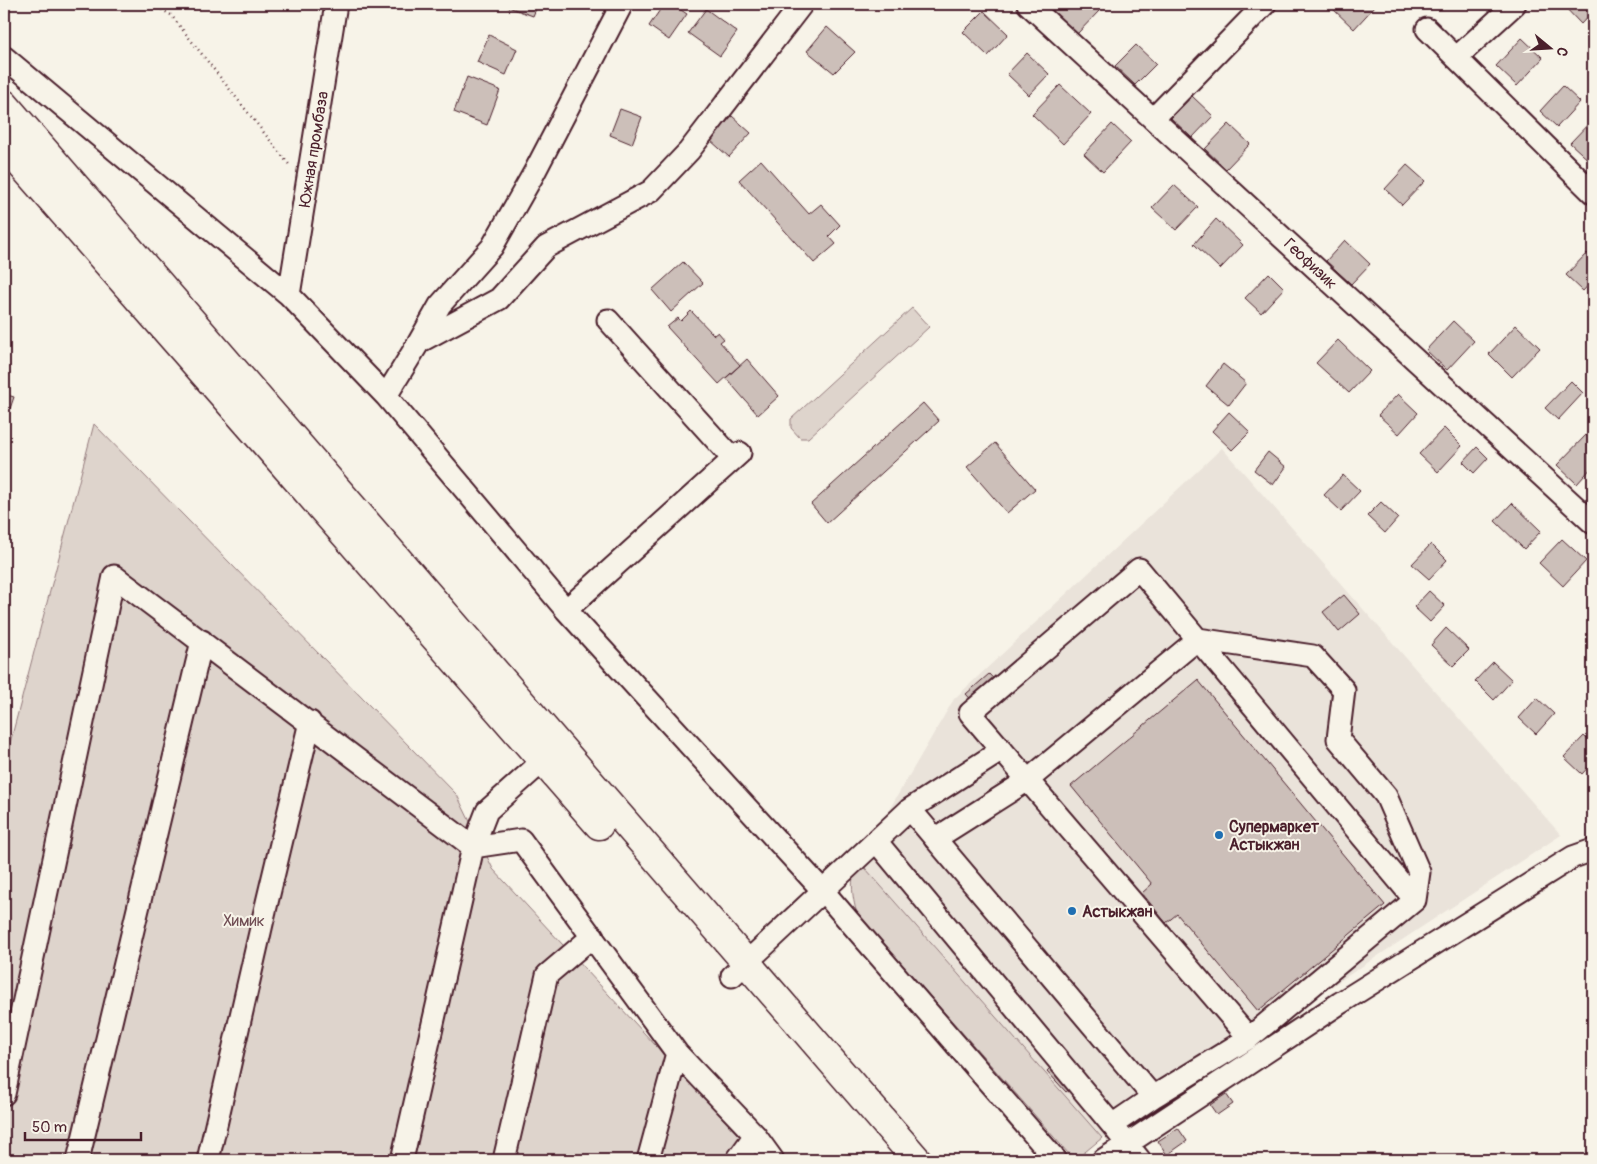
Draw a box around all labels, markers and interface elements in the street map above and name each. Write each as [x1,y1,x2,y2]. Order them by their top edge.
north arrow [1524,22,1574,72]
text: С [1552,45,1571,59]
street label: Южная промбаза [295,90,333,209]
street label: Геофизик [1279,234,1341,293]
place label: Супермаркет Астыкжан [1229,817,1320,855]
marker: Супермаркет Астыкжан [1213,829,1225,841]
place label: Астыкжан [1082,902,1152,922]
marker: Астыкжан [1066,905,1078,917]
park label: Химик [223,911,265,931]
scale bar [25,1109,141,1141]
text: 50 m [32,1118,67,1137]

